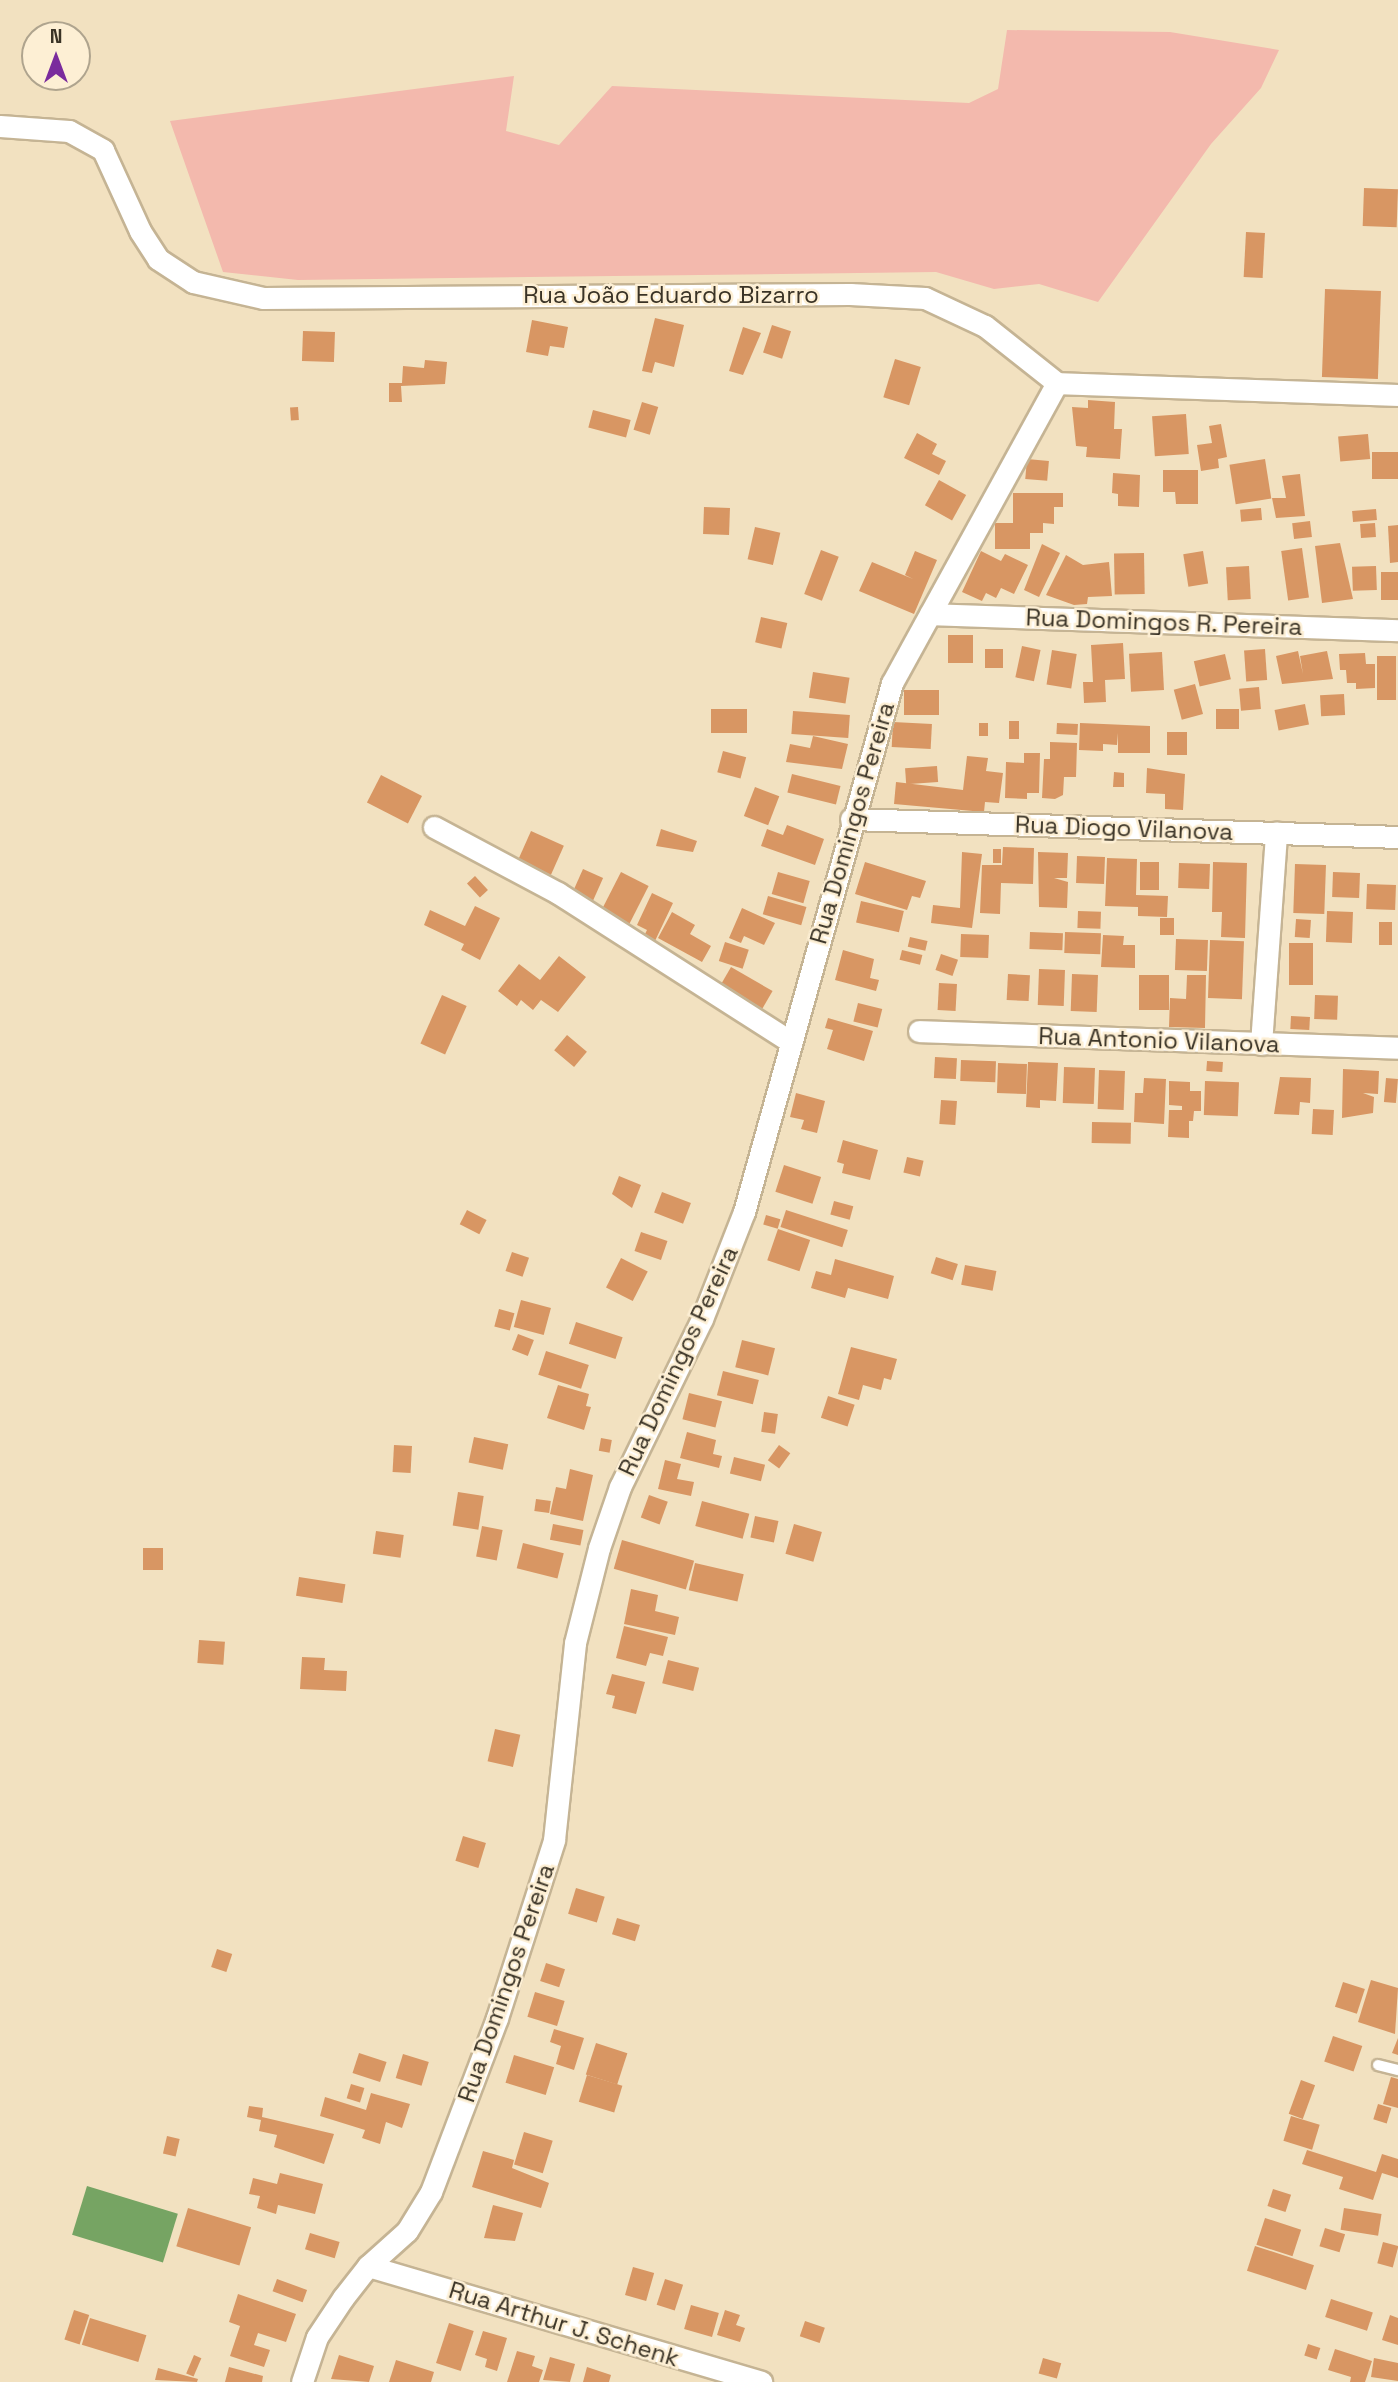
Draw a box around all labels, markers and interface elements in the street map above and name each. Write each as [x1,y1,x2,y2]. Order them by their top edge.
north arrow [21,21,91,91]
text: N [50,24,62,49]
street label: Rua João Eduardo Bizarro [523,281,819,309]
street label: Rua Domingos R. Pereira [1025,603,1303,641]
street label: Rua Domingos Pereira [804,699,900,947]
street label: Rua Diogo Vilanova [1014,810,1234,846]
street label: Rua Antonio Vilanova [1037,1021,1281,1059]
street label: Rua Domingos Pereira [612,1242,744,1480]
street label: Rua Domingos Pereira [452,1860,560,2106]
street label: Rua Arthur J. Schenk [445,2275,683,2373]

